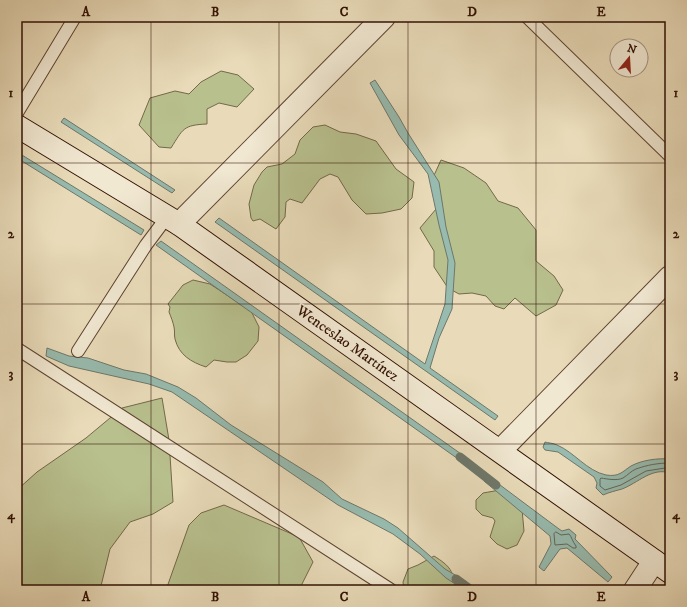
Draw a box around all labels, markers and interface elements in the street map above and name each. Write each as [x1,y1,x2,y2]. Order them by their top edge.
text: A [81,4,91,20]
text: B [211,4,219,20]
text: C [340,4,349,20]
text: D [467,4,477,20]
text: E [596,4,606,20]
north arrow [609,38,649,78]
text: N [625,41,638,57]
text: 1 [9,85,14,101]
text: 1 [674,85,679,101]
text: 2 [8,226,15,242]
text: 2 [673,226,680,242]
street label: Wenceslao Martínez [292,300,403,386]
text: 3 [9,366,14,382]
text: 3 [674,366,679,382]
text: 4 [6,507,15,524]
text: 4 [671,507,680,524]
text: A [81,589,91,605]
text: B [211,589,219,605]
text: C [340,589,349,605]
text: D [467,589,477,605]
text: E [596,589,606,605]

